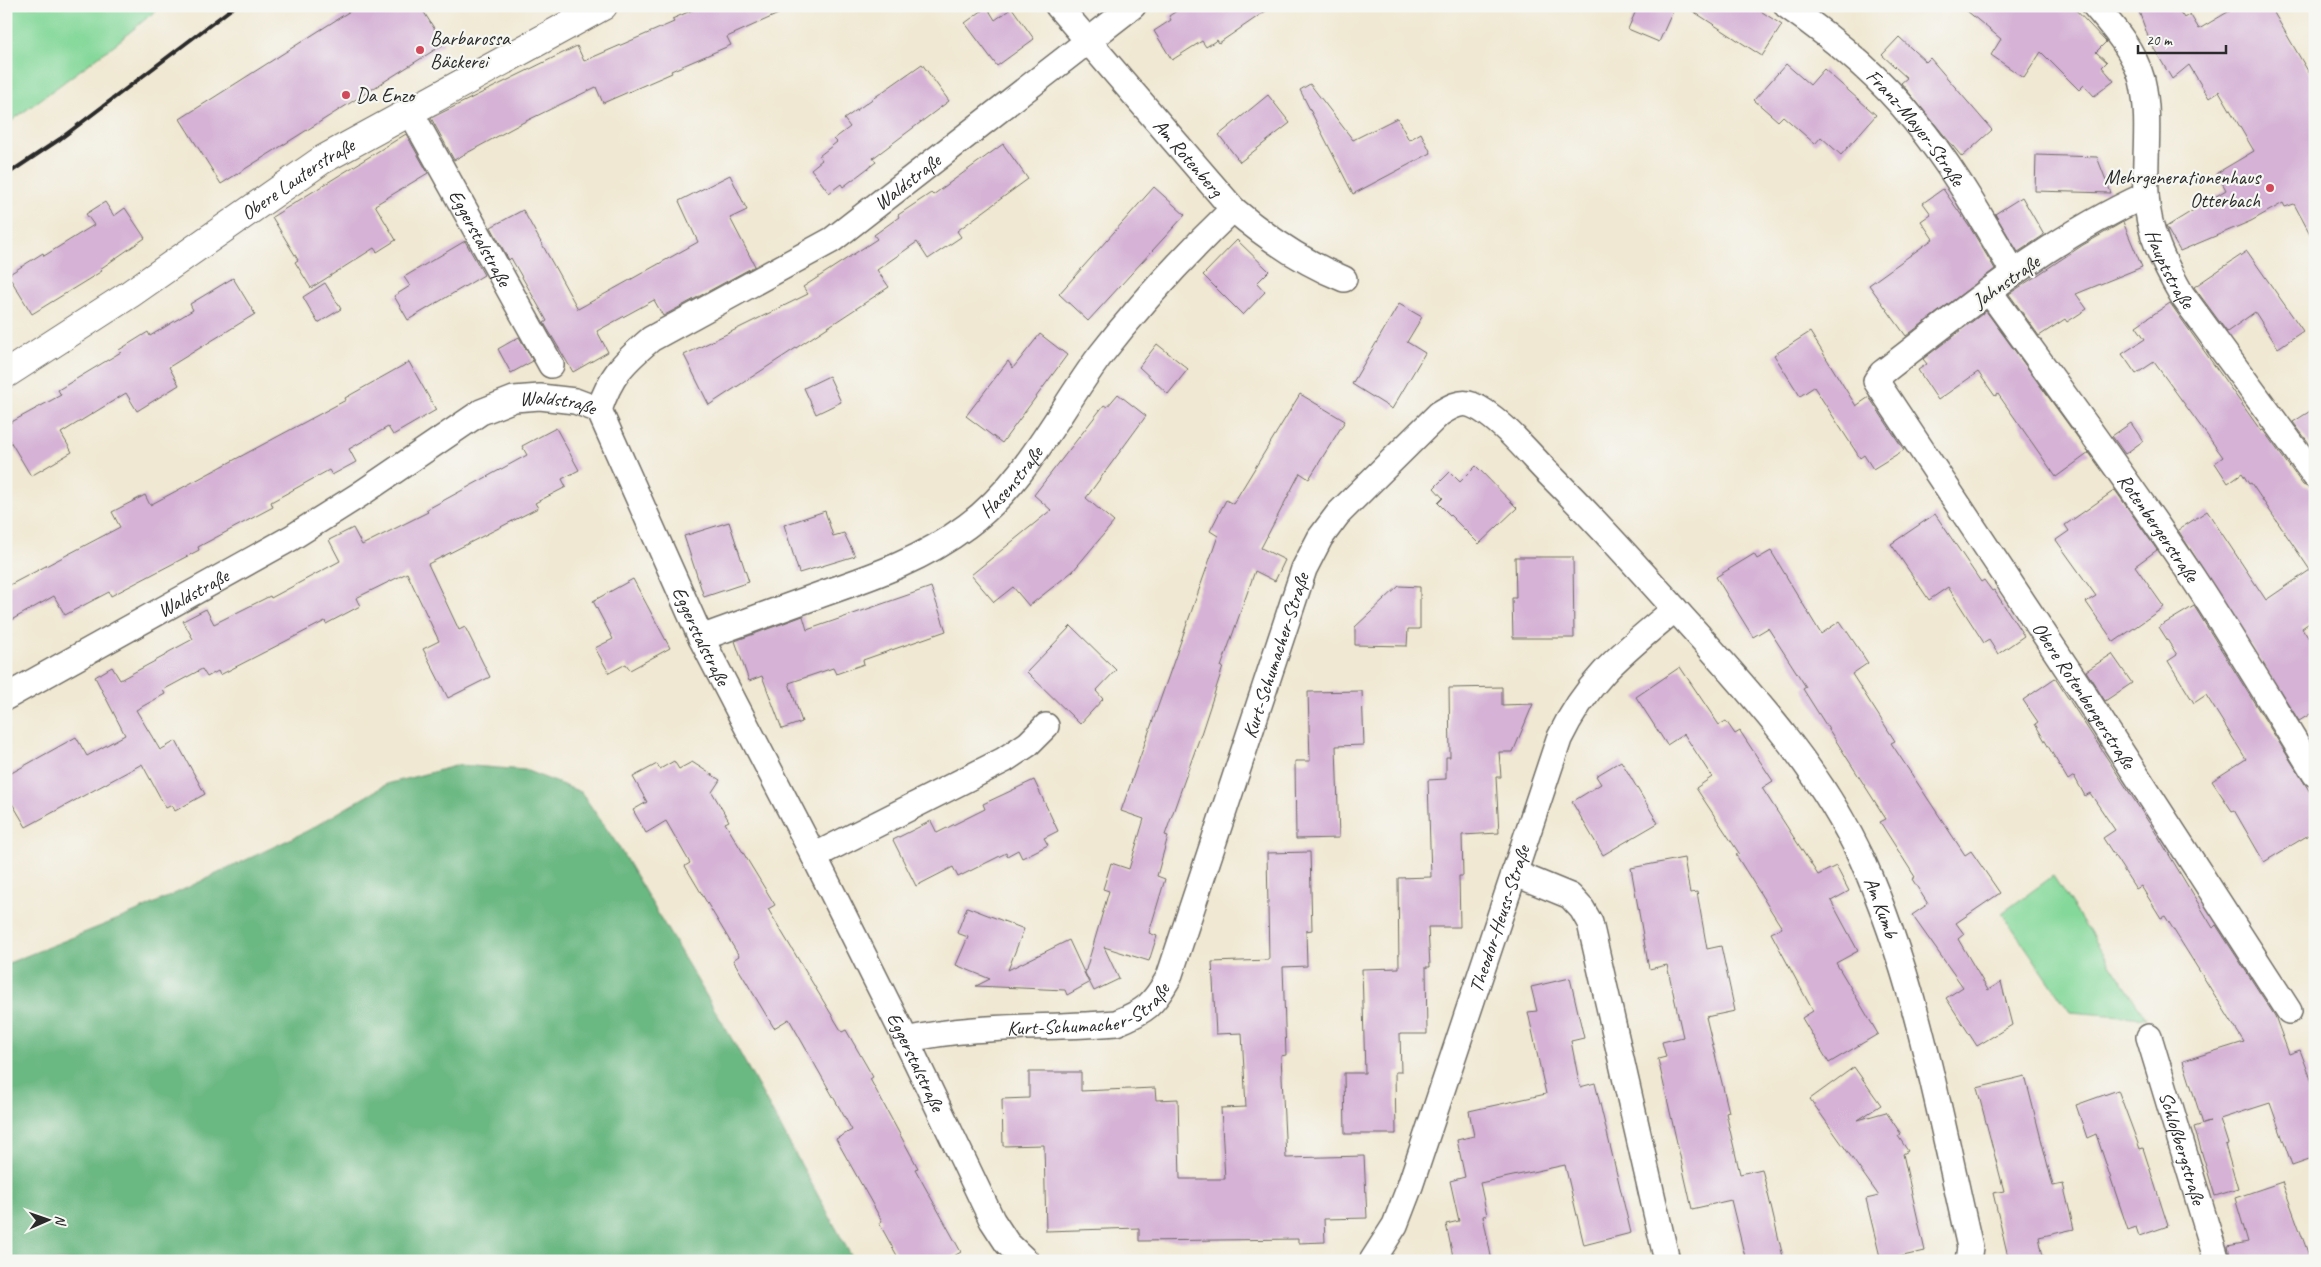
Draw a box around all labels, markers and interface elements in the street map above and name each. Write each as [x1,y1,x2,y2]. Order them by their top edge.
scale bar [2138,22,2226,54]
place label: Barbarossa Bäckerei [430,26,511,74]
text: 20 m [2146,31,2173,50]
marker: Barbarossa Bäckerei [414,44,426,56]
street label: Franz-Mayer-Straße [1861,64,1971,192]
place label: Da Enzo [356,83,416,108]
marker: Da Enzo [340,89,352,101]
street label: Am Rotenberg [1148,114,1230,204]
street label: Obere Lauterstraße [236,132,360,226]
street label: Waldstraße [869,147,947,216]
place label: Mehrgenerationenhaus Otterbach [2104,165,2262,213]
marker: Mehrgenerationenhaus Otterbach [2264,182,2276,194]
street label: Eggerstalstraße [443,185,517,292]
street label: Hauptstraße [2140,227,2200,315]
street label: Jahnstraße [1967,248,2046,314]
street label: Waldstraße [518,385,601,421]
street label: Hasenstraße [974,441,1049,523]
street label: Rotenbergerstraße [2112,469,2205,588]
street label: Waldstraße [153,563,234,623]
street label: Kurt-Schumacher-Straße [1237,568,1315,741]
street label: Eggerstalstraße [667,583,736,691]
street label: Obere Rotenbergerstraße [2027,617,2142,775]
street label: Theodor-Heuss-Straße [1463,841,1536,996]
street label: Am Kumb [1858,873,1904,942]
street label: Kurt-Schumacher-Straße [1006,977,1176,1041]
street label: Eggerstalstraße [881,1008,951,1117]
street label: Schloßbergstraße [2153,1089,2212,1209]
north arrow [22,1194,72,1244]
text: N [52,1215,69,1227]

